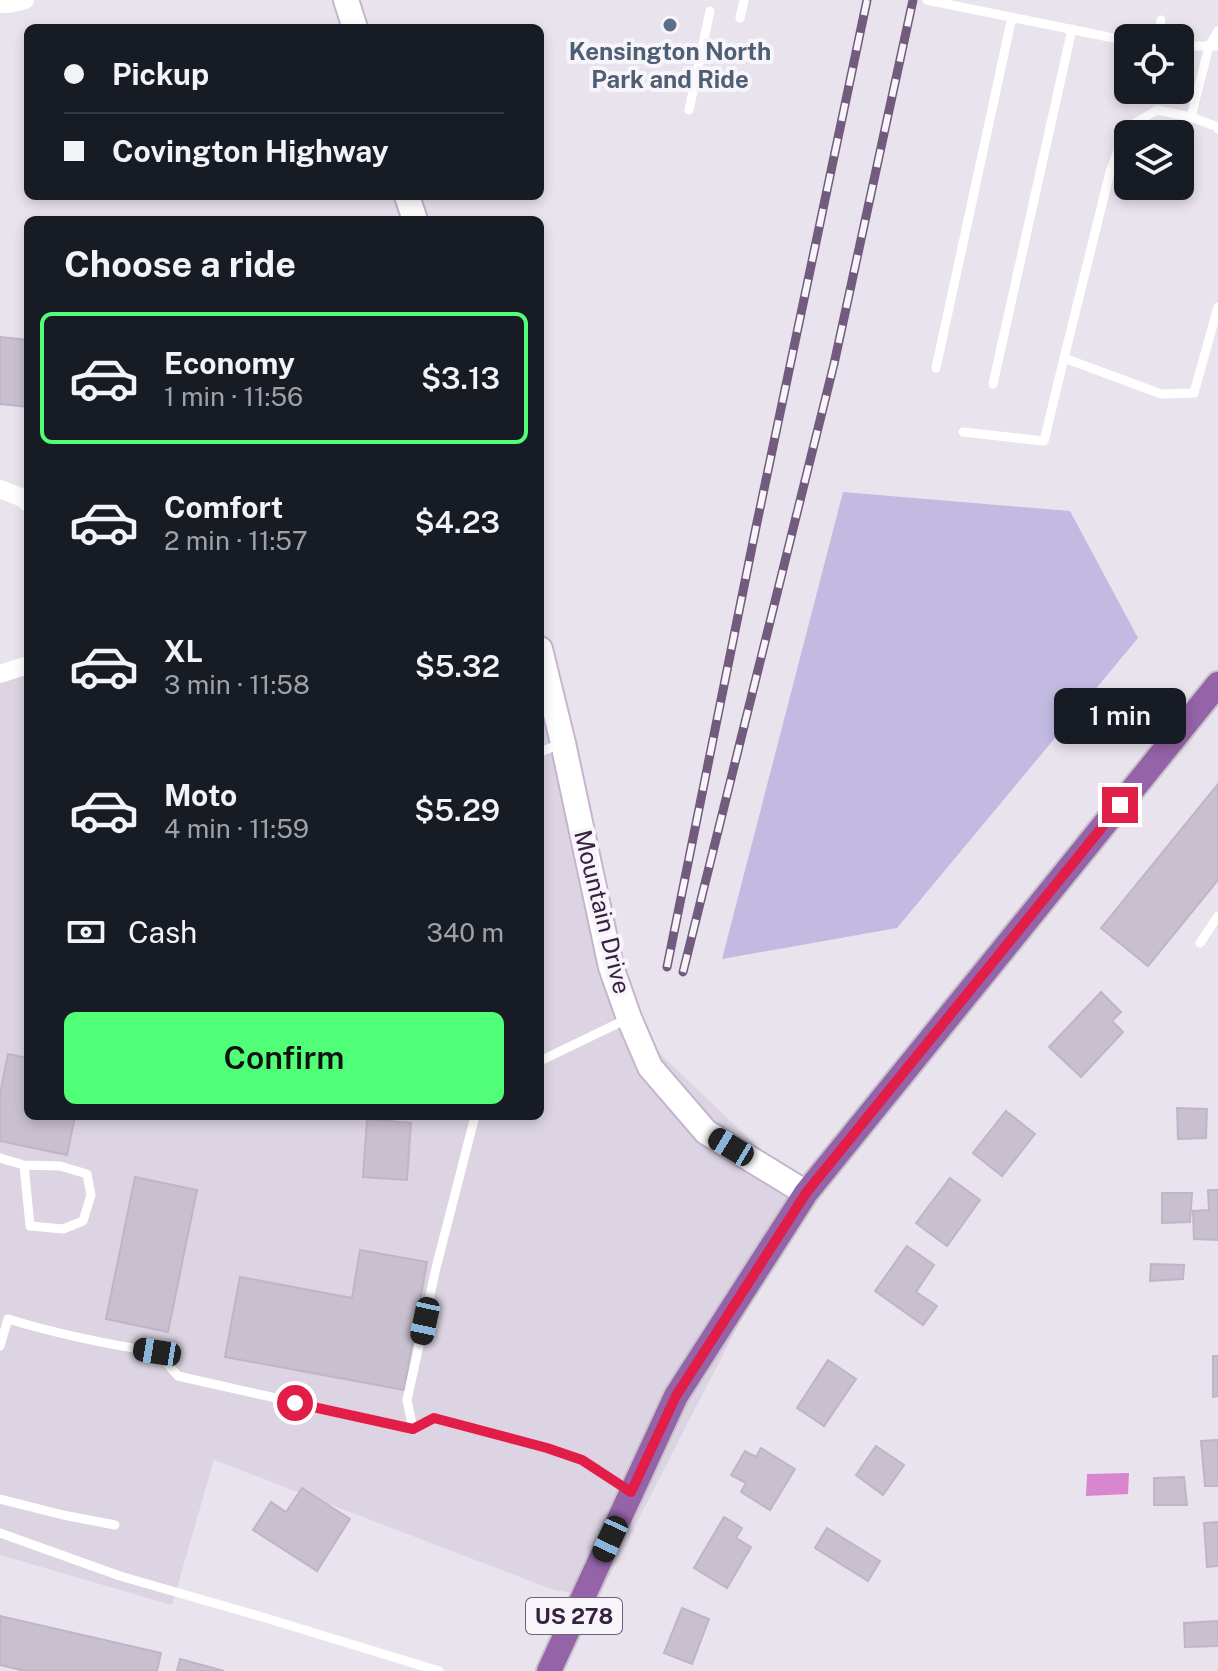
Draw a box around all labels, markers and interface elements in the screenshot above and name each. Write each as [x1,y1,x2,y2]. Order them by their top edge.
marker: Kensington North Park and Ride [661,16,679,34]
map controls [1114,24,1194,200]
button: locate [1114,24,1194,104]
place label: Kensington North Park and Ride [569,37,771,93]
text: Pickup [112,56,209,92]
button: layers [1114,120,1194,200]
text: Covington Highway [112,133,389,169]
text: Choose a ride [64,243,296,285]
icon: car [68,342,140,414]
text: Economy [164,345,295,381]
text: $3.13 [421,360,500,396]
text: 1 min · 11:56 [164,381,303,412]
icon: car [68,486,140,558]
text: Comfort [164,489,283,525]
text: $4.23 [414,504,500,540]
text: 2 min · 11:57 [164,525,308,556]
icon: car [68,630,140,702]
text: XL [164,633,203,669]
text: $5.32 [415,648,500,684]
text: 3 min · 11:58 [164,669,310,700]
callout: 1 min [1054,689,1186,745]
text: 1 min [1089,700,1151,731]
icon: car [68,774,140,846]
text: Moto [164,777,237,813]
route end [1102,787,1138,823]
text: $5.29 [414,792,500,828]
text: 4 min · 11:59 [164,813,309,844]
street label: Mountain Drive [569,827,637,997]
icon: cash [64,910,108,954]
text: Cash [128,914,197,950]
text: 340 m [427,917,504,948]
button: Confirm [64,1012,504,1104]
car [704,1124,758,1170]
car [408,1295,442,1347]
car [131,1336,183,1368]
route start [277,1385,313,1421]
car [589,1512,631,1566]
road number: US 278 [526,1598,622,1634]

